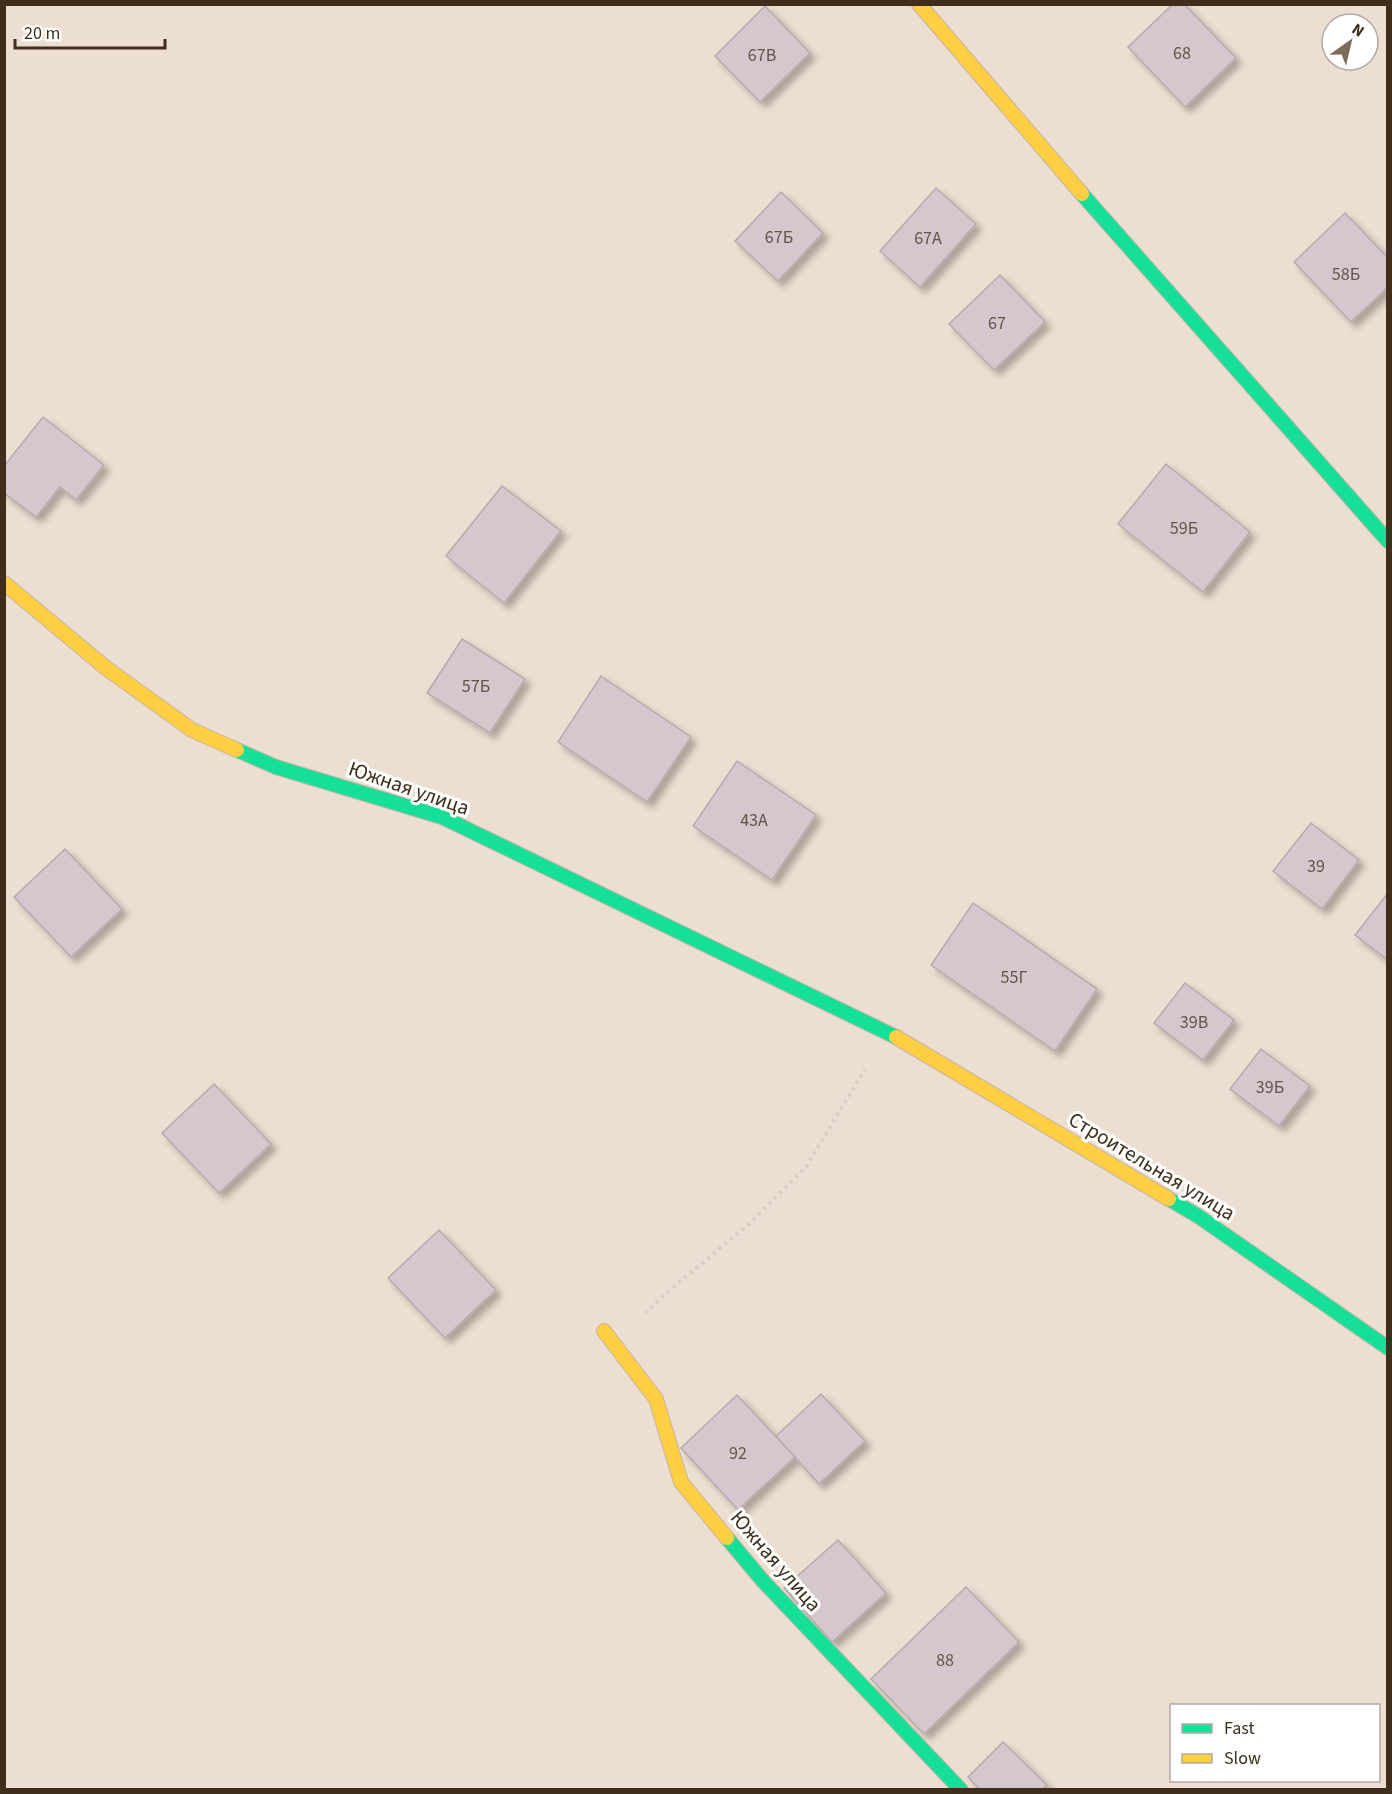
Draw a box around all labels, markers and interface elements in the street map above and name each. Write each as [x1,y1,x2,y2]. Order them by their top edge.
scale bar [15,12,165,50]
north arrow [1320,12,1380,72]
text: N [1347,18,1368,42]
text: 20 m [24,21,60,46]
house number: 68 [1173,41,1191,66]
house number: 67В [748,43,776,68]
house number: 67Б [765,225,793,250]
house number: 67А [914,226,942,251]
house number: 58Б [1332,262,1360,287]
house number: 67 [988,311,1006,336]
house number: 59Б [1170,516,1198,541]
house number: 57Б [462,674,490,699]
street label: Южная улица [345,753,473,823]
house number: 43А [740,808,768,833]
house number: 39 [1307,854,1325,879]
house number: 55Г [1001,965,1027,990]
house number: 39В [1180,1010,1208,1035]
house number: 39Б [1256,1075,1284,1100]
street label: Строительная улица [1063,1104,1241,1228]
house number: 92 [729,1441,747,1466]
street label: Южная улица [723,1504,829,1618]
house number: 88 [936,1648,954,1673]
legend [1170,1704,1380,1782]
text: Fast [1224,1716,1255,1741]
text: Slow [1224,1746,1261,1771]

